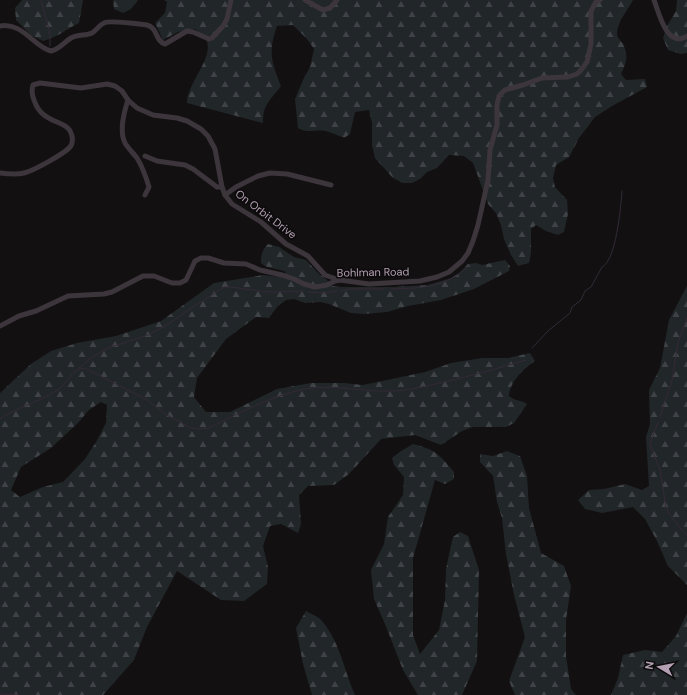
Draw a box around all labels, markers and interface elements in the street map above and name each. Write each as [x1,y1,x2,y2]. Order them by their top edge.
street label: On Orbit Drive [233,186,299,242]
street label: Bohlman Road [337,264,409,280]
north arrow [639,647,679,687]
text: N [642,660,657,670]

